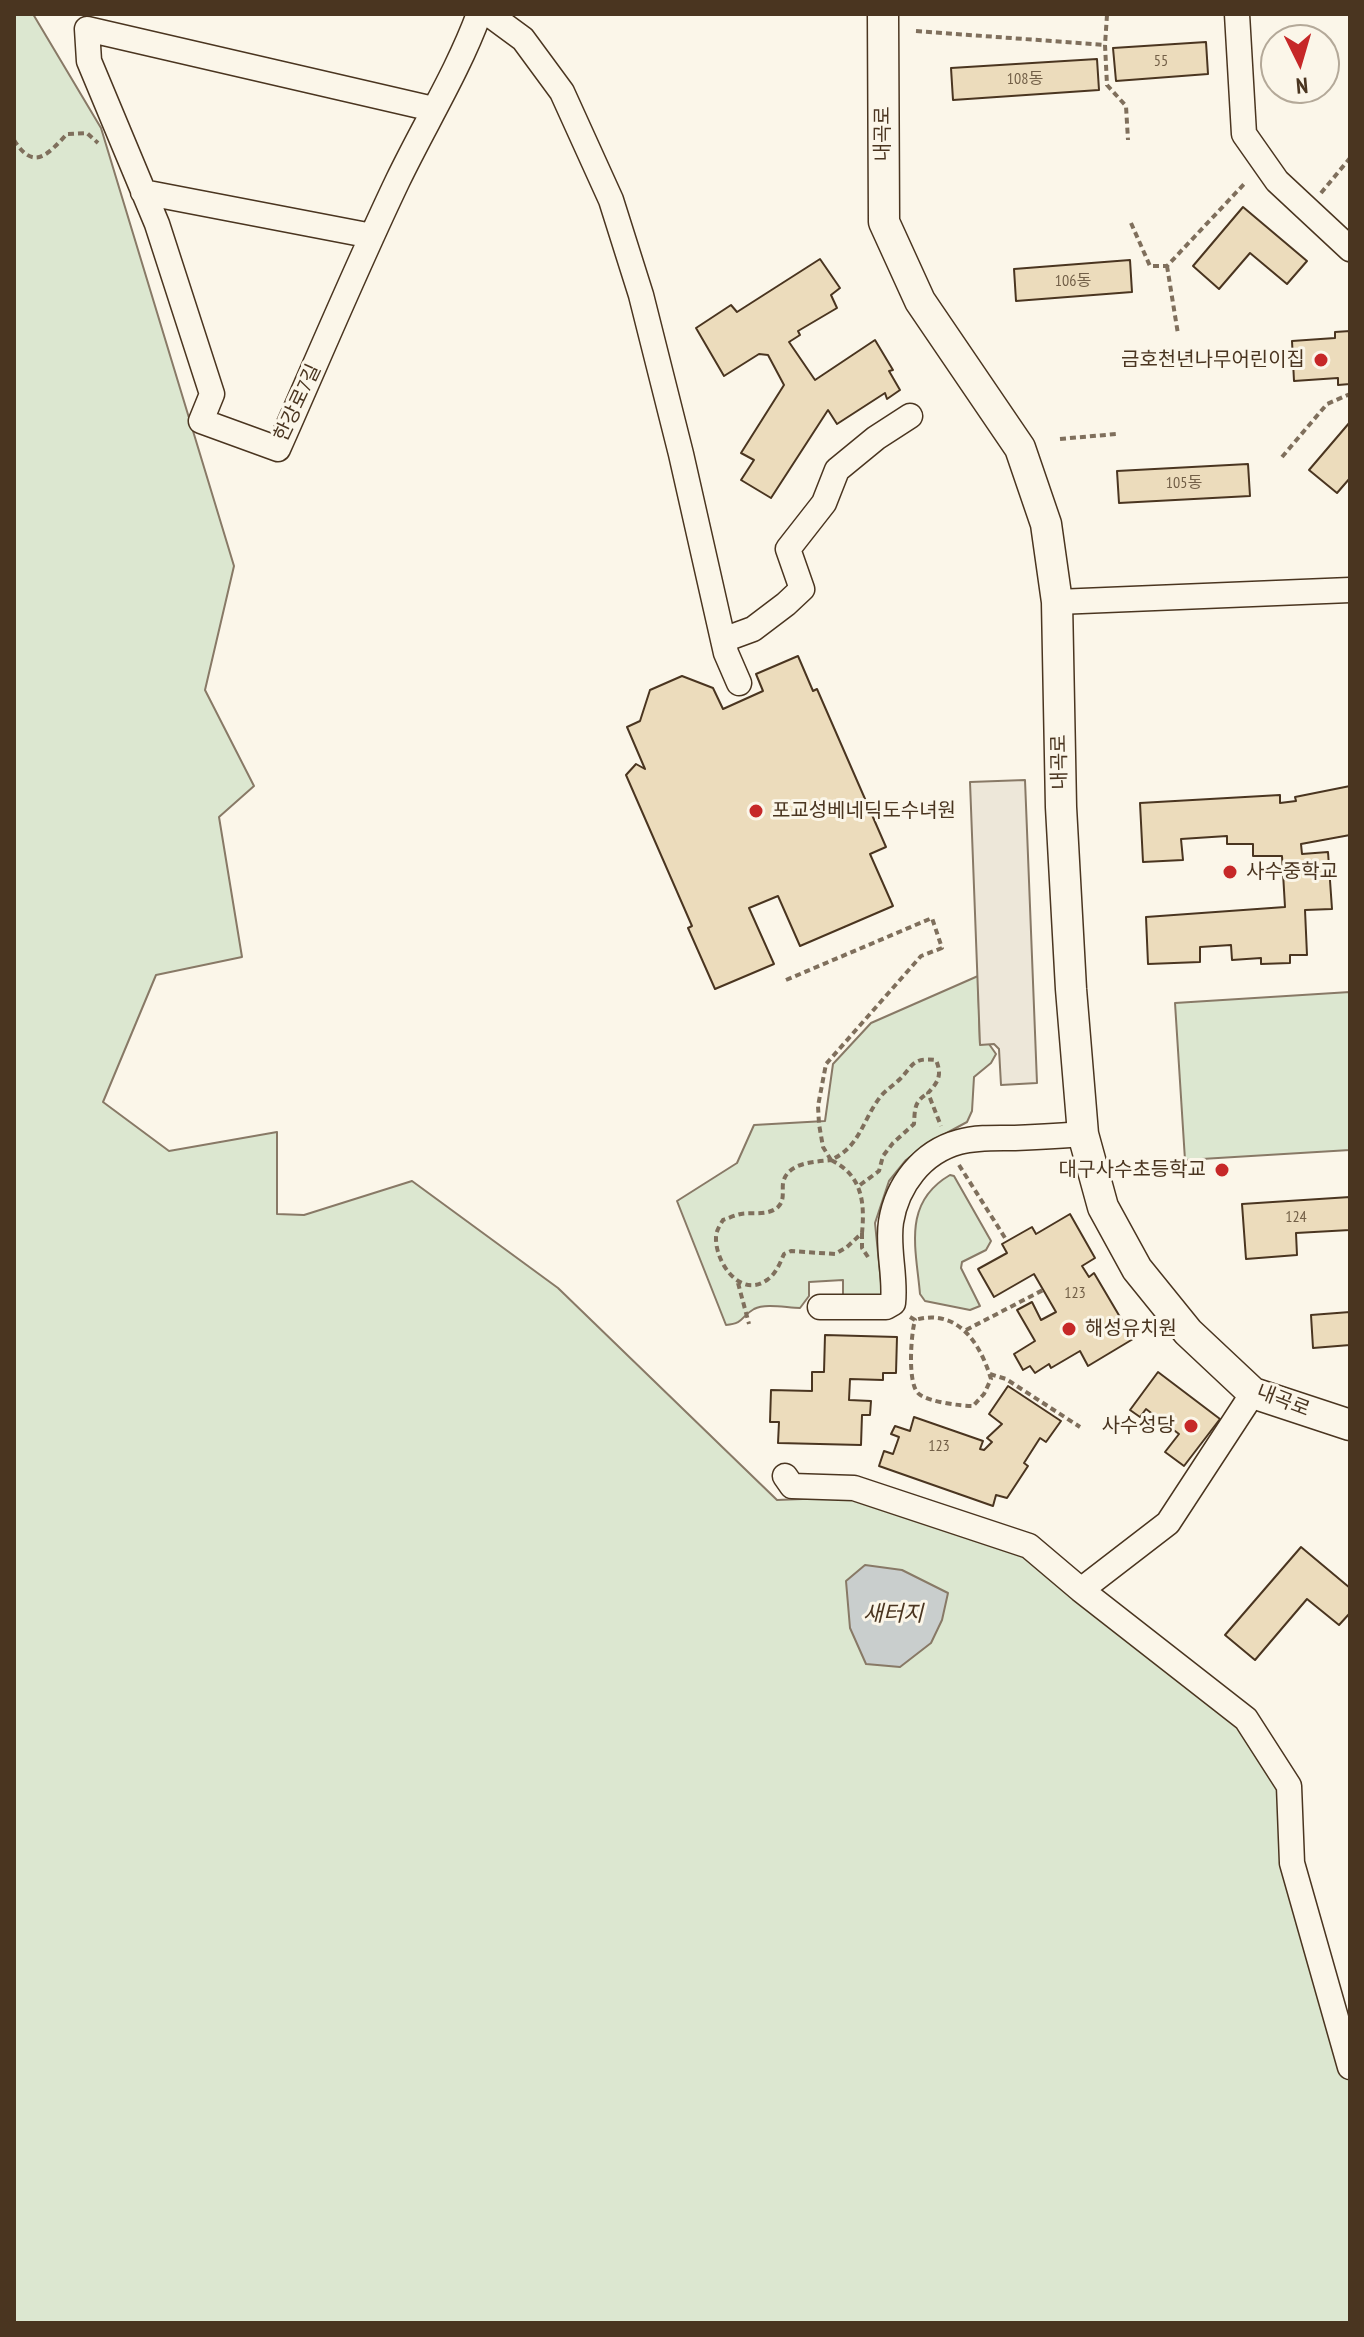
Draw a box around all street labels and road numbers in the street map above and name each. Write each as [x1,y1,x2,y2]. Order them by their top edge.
street label: 내곡로 [871,106,895,162]
street label: 한강로7길 [270,360,326,446]
street label: 내곡로 [1048,734,1072,790]
street label: 내곡로 [1253,1380,1313,1422]

